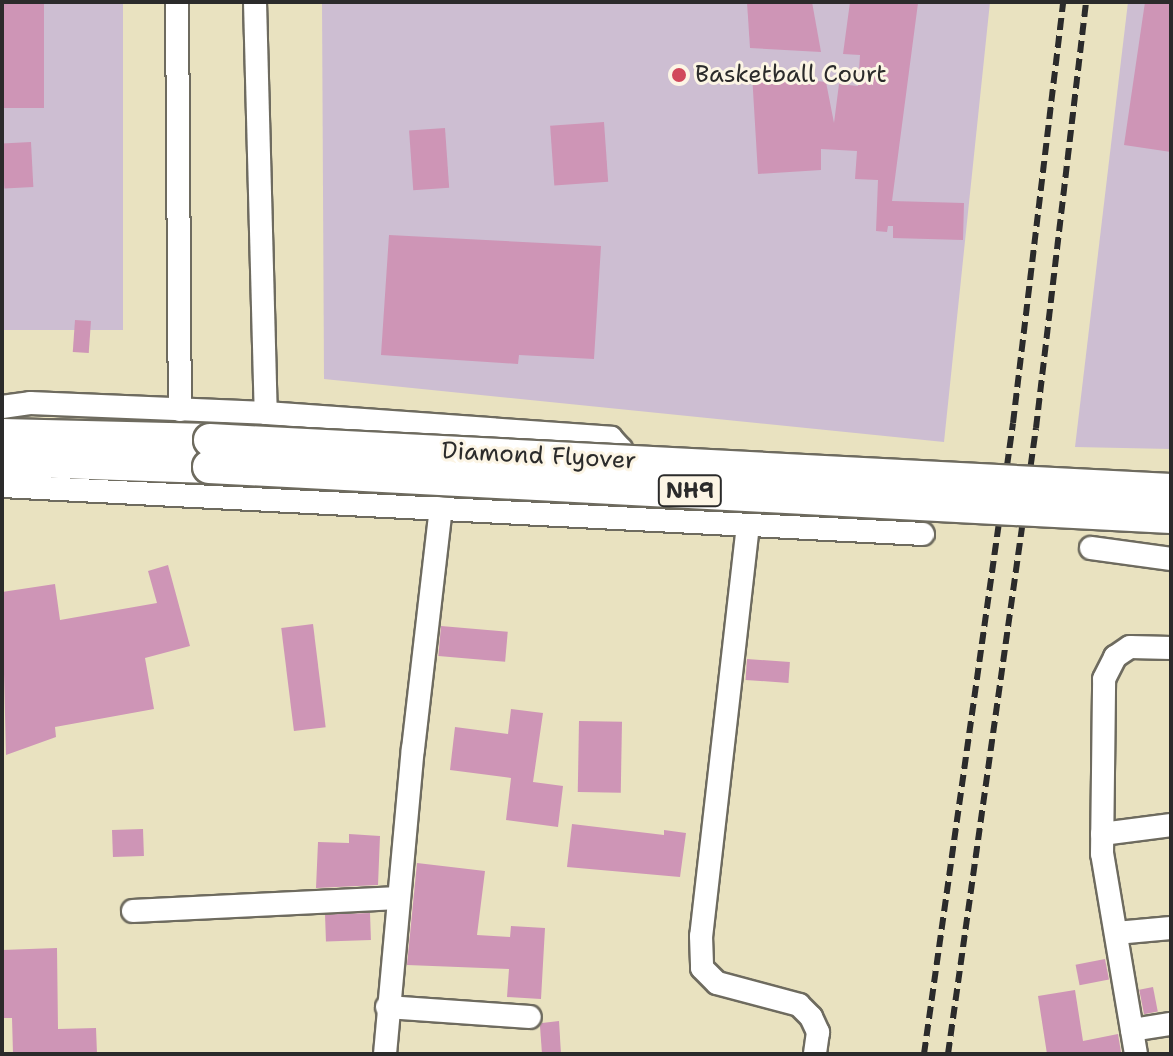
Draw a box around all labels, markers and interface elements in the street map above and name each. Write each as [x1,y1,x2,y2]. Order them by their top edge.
place label: Basketball Court [695,61,887,89]
marker: Basketball Court [670,66,688,84]
street label: Diamond Flyover [441,437,637,475]
road number: NH9 [656,473,724,509]

